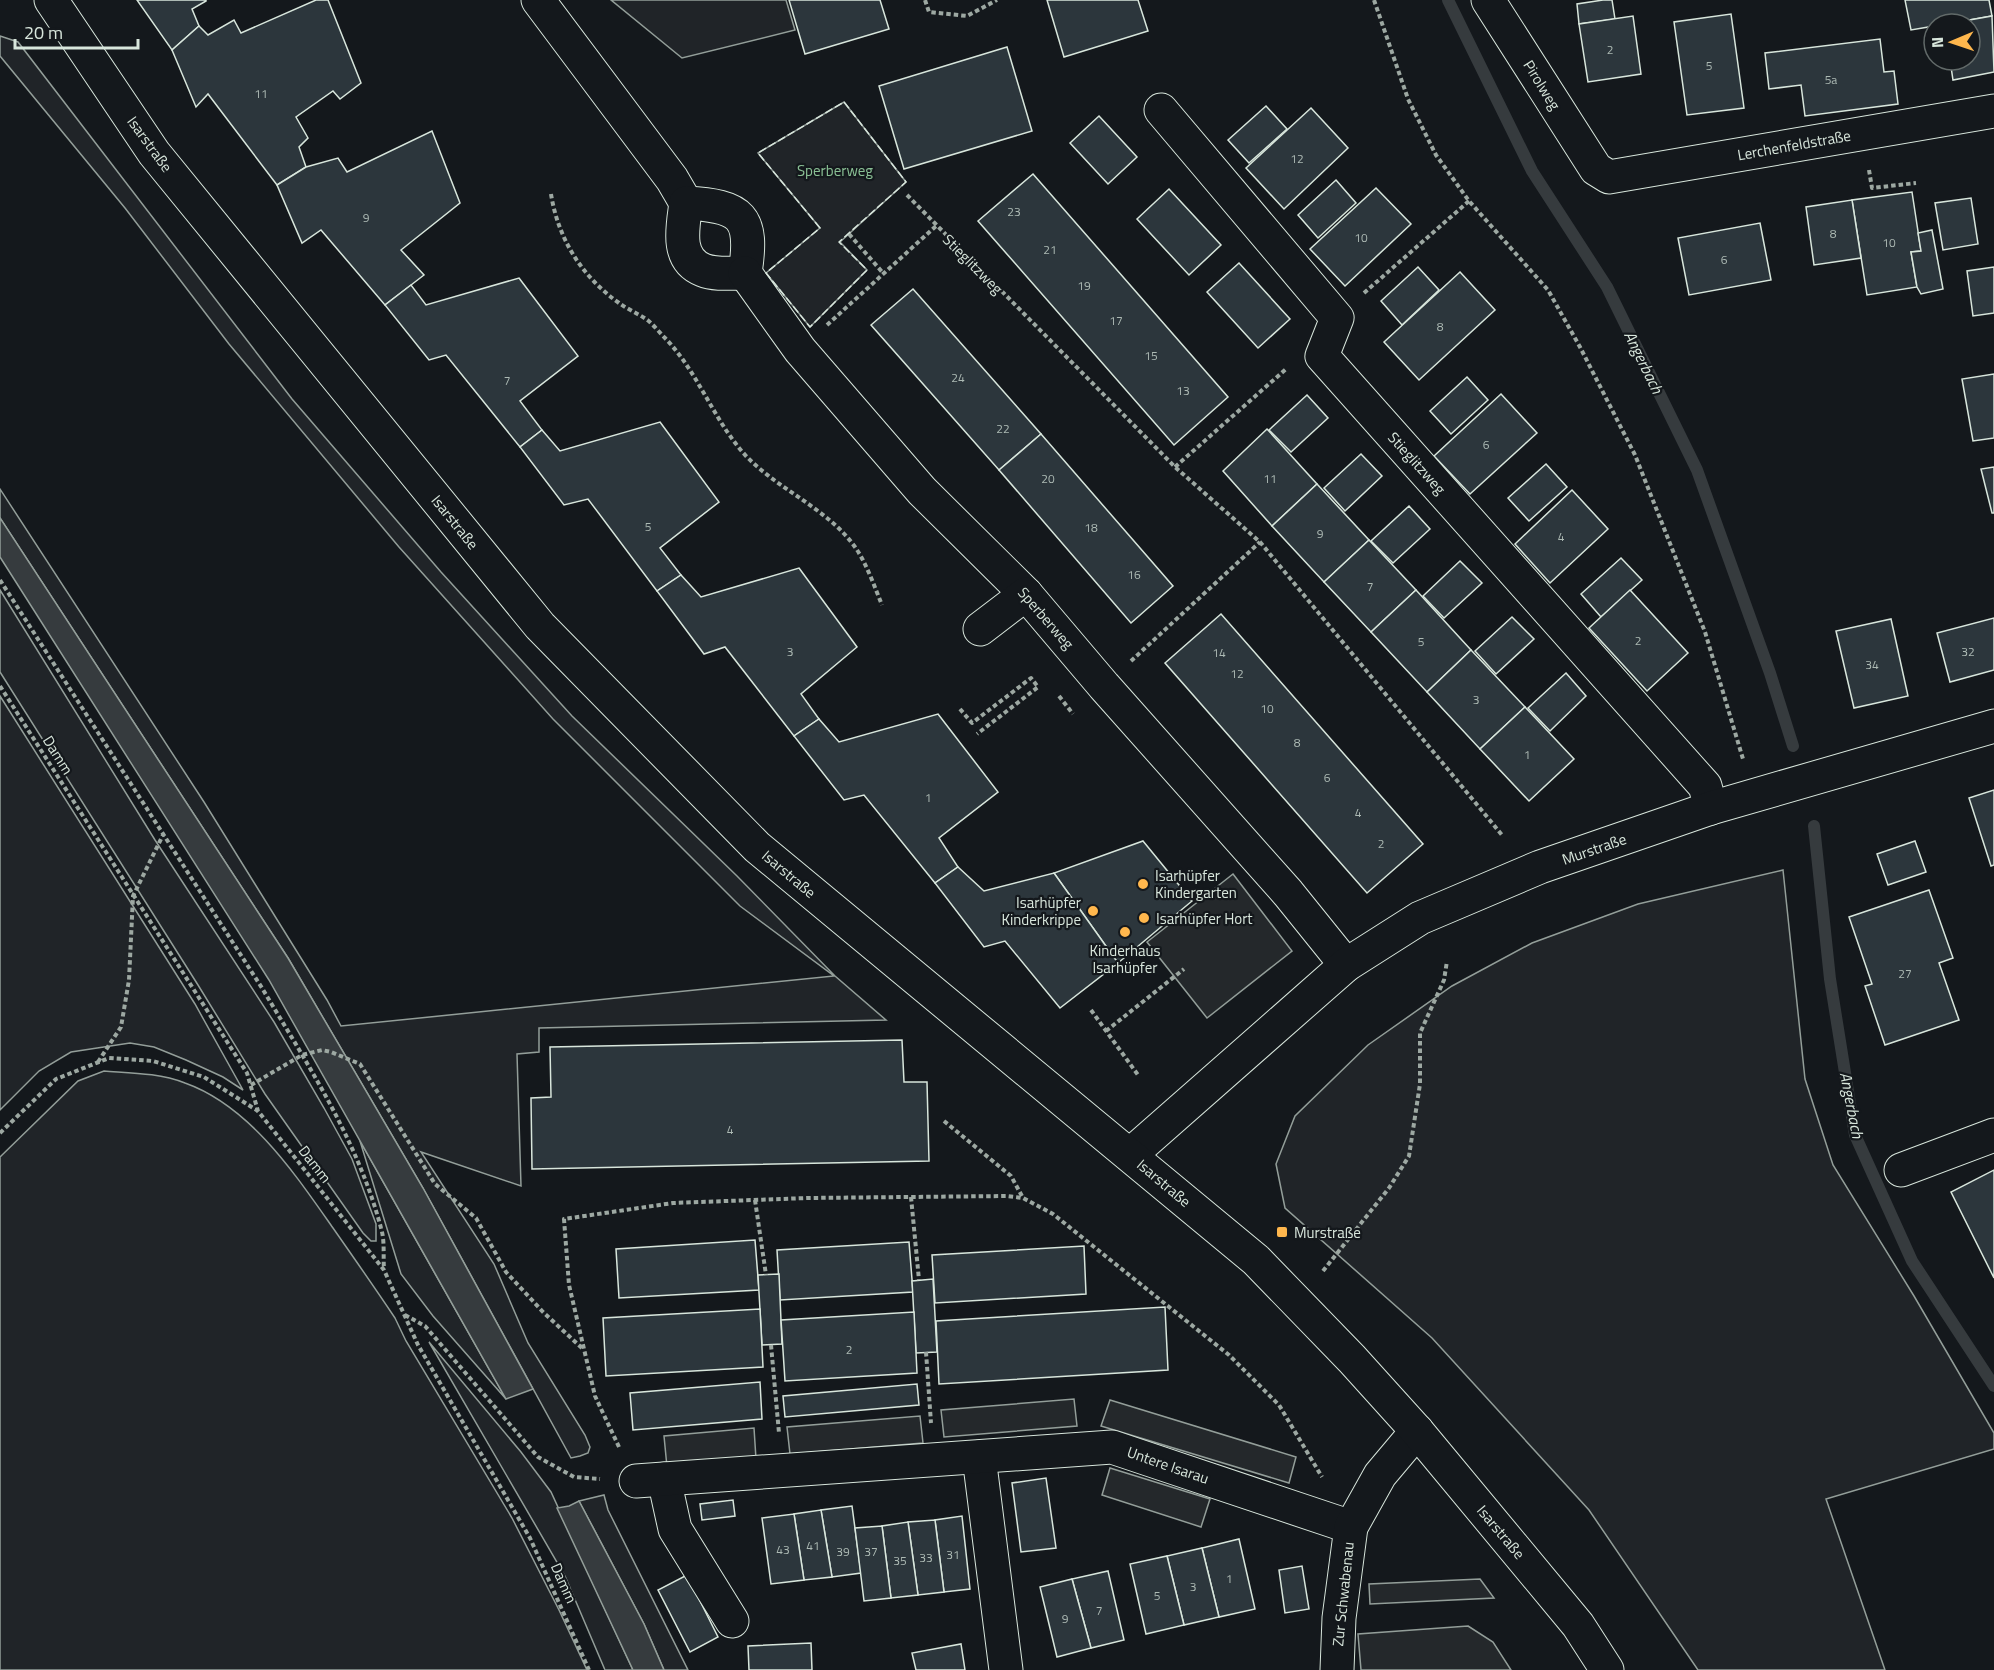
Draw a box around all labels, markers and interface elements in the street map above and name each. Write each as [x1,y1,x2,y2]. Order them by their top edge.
scale bar [15,12,138,50]
north arrow [1922,12,1982,72]
text: 20 m [24,19,63,46]
text: N [1925,37,1949,48]
house number: 2 [1607,40,1613,59]
street label: Pirolweg [1518,55,1567,115]
house number: 5 [1706,56,1713,75]
house number: 5a [1825,70,1837,89]
house number: 11 [254,84,268,103]
street label: Isarstraße [122,111,178,177]
street label: Lerchenfeldstraße [1735,124,1853,166]
house number: 12 [1290,149,1304,168]
park label: Sperberweg [797,159,873,182]
house number: 23 [1007,202,1021,221]
house number: 9 [363,208,370,227]
house number: 8 [1830,224,1837,243]
house number: 10 [1354,228,1368,247]
street label: Stieglitzweg [938,229,1009,300]
house number: 10 [1882,233,1896,252]
house number: 21 [1043,240,1057,259]
house number: 6 [1721,250,1728,269]
house number: 19 [1077,276,1091,295]
house number: 17 [1109,311,1123,330]
house number: 8 [1437,317,1444,336]
water label: Angerbach [1618,327,1670,398]
house number: 15 [1144,346,1158,365]
house number: 24 [951,368,965,387]
house number: 7 [504,371,510,390]
house number: 13 [1176,381,1190,400]
house number: 22 [996,419,1010,438]
street label: Stieglitzweg [1383,427,1452,500]
house number: 6 [1483,435,1490,454]
house number: 20 [1041,469,1055,488]
house number: 11 [1263,469,1277,488]
street label: Isarstraße [426,490,484,554]
house number: 5 [645,517,652,536]
house number: 18 [1084,518,1098,537]
house number: 9 [1317,524,1324,543]
house number: 4 [1558,527,1565,546]
house number: 16 [1127,565,1141,584]
house number: 7 [1367,577,1373,596]
street label: Sperberweg [1012,582,1080,654]
house number: 2 [1635,631,1641,650]
house number: 5 [1418,632,1425,651]
house number: 3 [787,642,793,661]
house number: 32 [1961,642,1975,661]
house number: 14 [1212,643,1226,662]
house number: 34 [1865,655,1879,674]
house number: 12 [1230,664,1244,683]
house number: 3 [1473,690,1479,709]
house number: 10 [1260,699,1274,718]
street label: Damm [37,731,79,779]
house number: 8 [1294,733,1301,752]
house number: 1 [1524,745,1530,764]
house number: 6 [1324,768,1331,787]
house number: 1 [925,788,931,807]
house number: 4 [1355,803,1362,822]
street label: Murstraße [1559,827,1629,871]
house number: 2 [1378,834,1384,853]
street label: Isarstraße [757,844,821,904]
place label: Isarhüpfer Kindergarten [1155,864,1237,904]
marker: Isarhüpfer Kindergarten [1136,877,1150,891]
place label: Isarhüpfer Kinderkrippe [1001,891,1081,931]
marker: Isarhüpfer Kinderkrippe [1086,904,1100,918]
place label: Isarhüpfer Hort [1156,907,1253,930]
marker: Isarhüpfer Hort [1137,911,1151,925]
marker: Kinderhaus Isarhüpfer [1118,925,1132,939]
place label: Kinderhaus Isarhüpfer [1089,939,1161,979]
house number: 27 [1898,964,1912,983]
water label: Angerbach [1834,1070,1870,1141]
house number: 4 [727,1120,734,1139]
street label: Damm [293,1140,337,1188]
street label: Isarstraße [1132,1153,1196,1213]
place label: Murstraße [1294,1221,1361,1244]
marker: Murstraße [1275,1225,1289,1239]
house number: 2 [846,1340,852,1359]
street label: Untere Isarau [1124,1440,1212,1490]
street label: Isarstraße [1471,1500,1531,1564]
house number: 41 [806,1536,820,1555]
house number: 43 [776,1540,790,1559]
street label: Zur Schwabenau [1326,1541,1360,1647]
house number: 39 [836,1542,850,1561]
house number: 37 [864,1542,878,1561]
house number: 31 [946,1545,960,1564]
house number: 33 [919,1548,933,1567]
house number: 35 [893,1551,907,1570]
street label: Damm [545,1559,583,1607]
house number: 1 [1226,1569,1232,1588]
house number: 3 [1190,1577,1196,1596]
house number: 5 [1154,1586,1161,1605]
house number: 7 [1096,1601,1102,1620]
house number: 9 [1062,1609,1069,1628]

